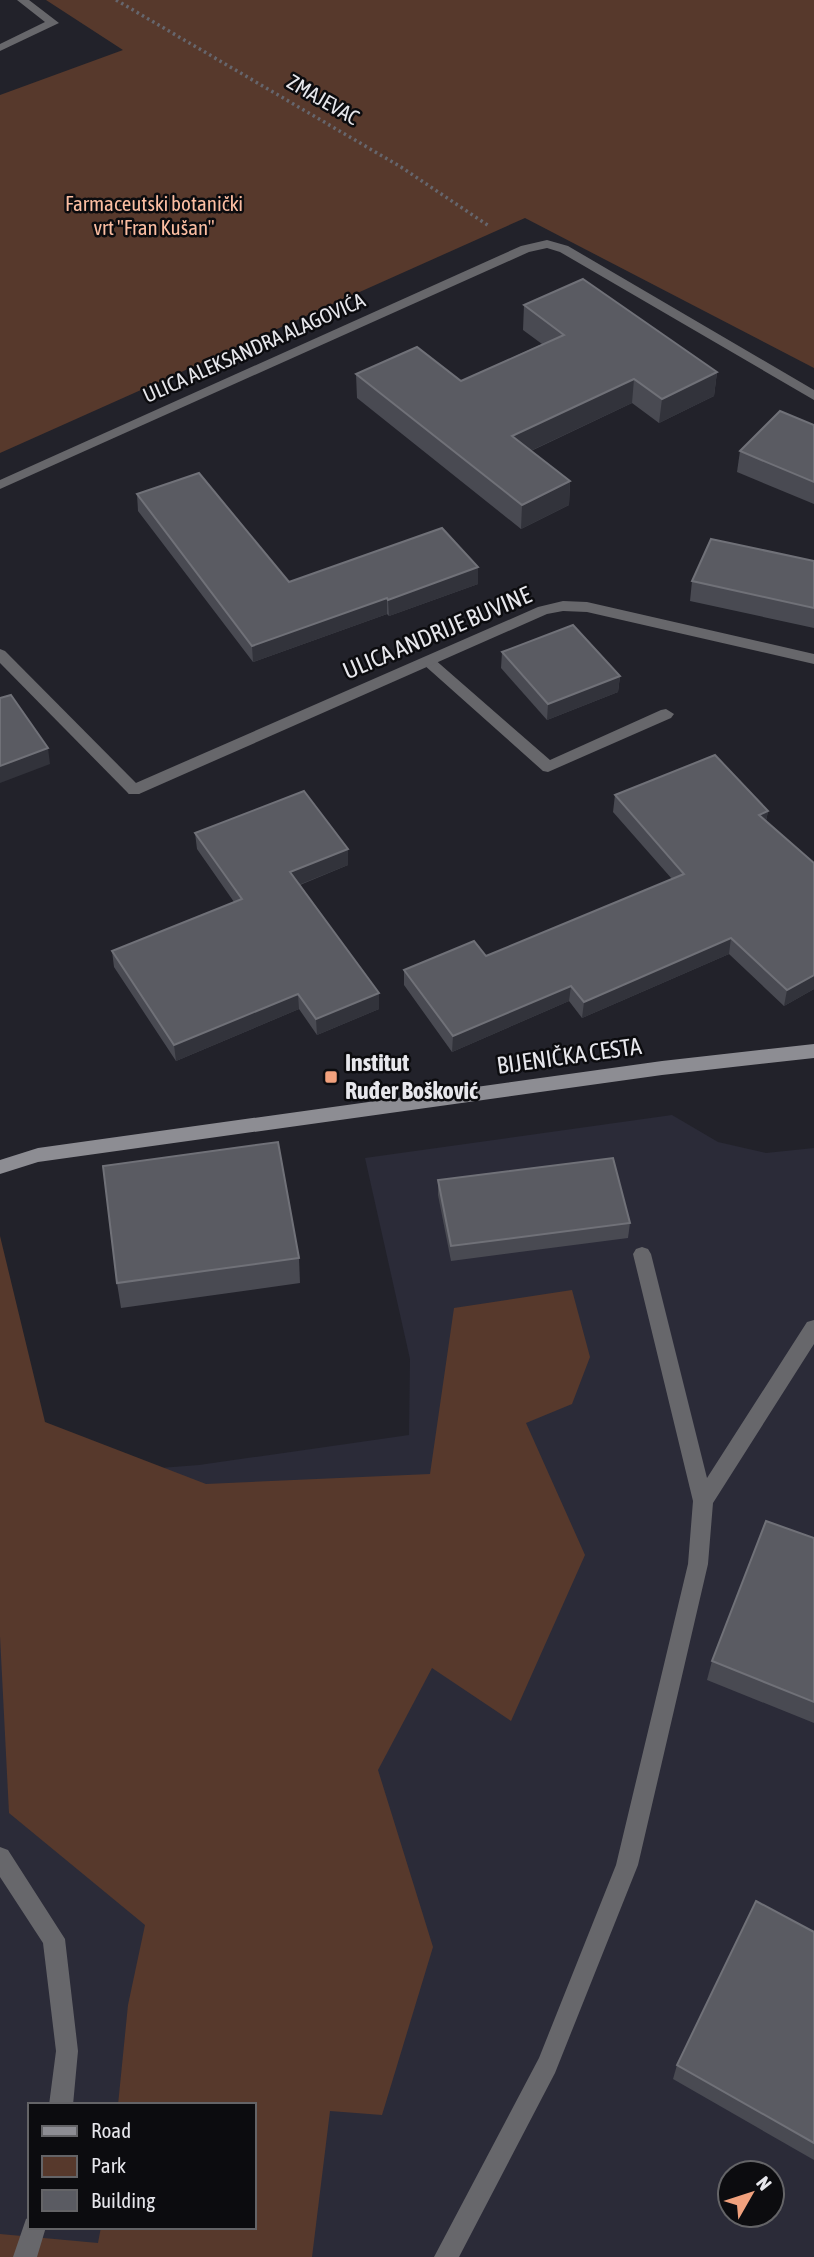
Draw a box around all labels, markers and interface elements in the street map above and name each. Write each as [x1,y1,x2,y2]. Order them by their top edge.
street label: ZMAJEVAC [283,69,364,130]
park label: Farmaceutski botanički vrt "Fran Kušan" [65,191,243,239]
street label: ULICA ALEKSANDRA ALAGOVIĆA [139,287,369,407]
street label: ULICA ANDRIJE BUVINE [339,581,535,684]
street label: BIJENIČKA CESTA [495,1032,643,1079]
place label: Institut Ruđer Bošković [345,1049,478,1104]
marker: Institut Ruđer Bošković [323,1069,339,1085]
legend [28,2103,256,2229]
text: Road [91,2118,131,2142]
text: Park [91,2153,126,2177]
north arrow [716,2159,786,2229]
text: N [752,2172,776,2195]
text: Building [91,2188,155,2212]

